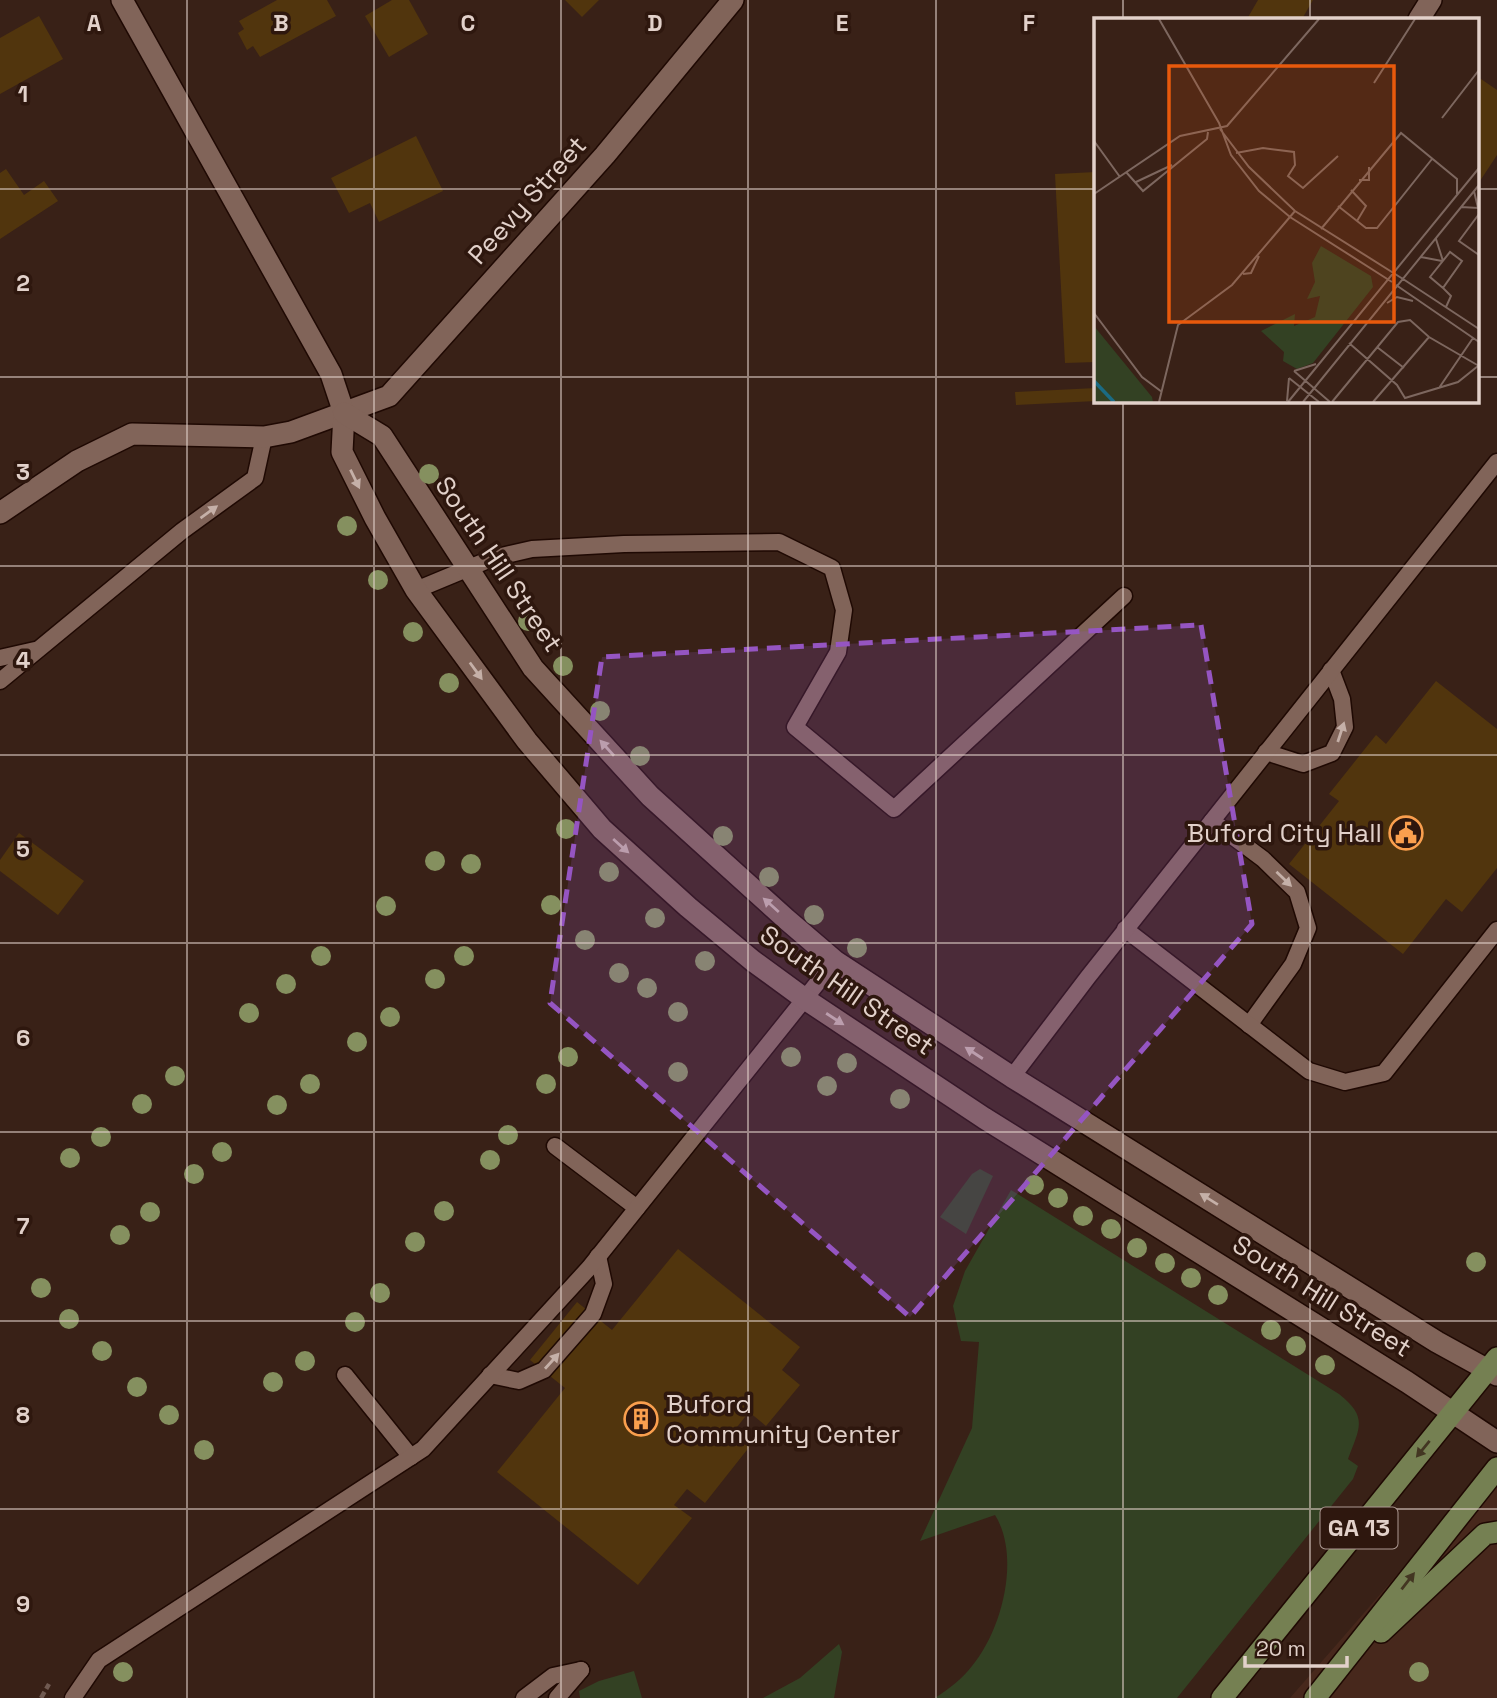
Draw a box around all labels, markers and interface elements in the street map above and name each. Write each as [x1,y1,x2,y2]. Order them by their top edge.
text: A [87,8,102,38]
text: B [273,8,289,38]
text: C [461,8,475,38]
text: D [647,8,663,38]
text: E [836,8,848,38]
text: F [1023,8,1035,38]
inset map [1094,18,1480,402]
text: 1 [18,79,28,109]
street label: Peevy Street [460,129,594,271]
text: 2 [16,268,30,298]
text: 3 [16,457,30,487]
one-way arrow [350,469,361,489]
street label: South Hill Street [428,470,570,658]
one-way arrow [200,505,218,519]
text: 4 [16,645,31,675]
one-way arrow [468,662,482,680]
one-way arrow [1336,721,1346,742]
one-way arrow [599,740,615,757]
public building icon: Buford City Hall [1387,814,1425,852]
place label: Buford City Hall [1187,816,1382,850]
text: 5 [16,834,30,864]
one-way arrow [612,837,629,853]
one-way arrow [1275,870,1291,887]
one-way arrow [763,898,780,914]
street label: South Hill Street [753,917,941,1063]
one-way arrow [825,1013,845,1026]
text: 6 [16,1023,30,1053]
one-way arrow [965,1046,984,1059]
one-way arrow [1200,1192,1219,1205]
text: 7 [17,1211,30,1241]
street label: South Hill Street [1226,1227,1418,1365]
one-way arrow [544,1352,560,1370]
place label: Buford Community Center [666,1387,900,1451]
text: 8 [16,1400,30,1430]
building icon: Buford Community Center [622,1400,660,1438]
one-way arrow [1416,1441,1431,1458]
road number: GA 13 [1320,1508,1398,1548]
one-way arrow [1400,1572,1415,1589]
text: 9 [16,1589,30,1619]
scale bar [1245,1624,1346,1668]
text: 20 m [1256,1635,1306,1662]

